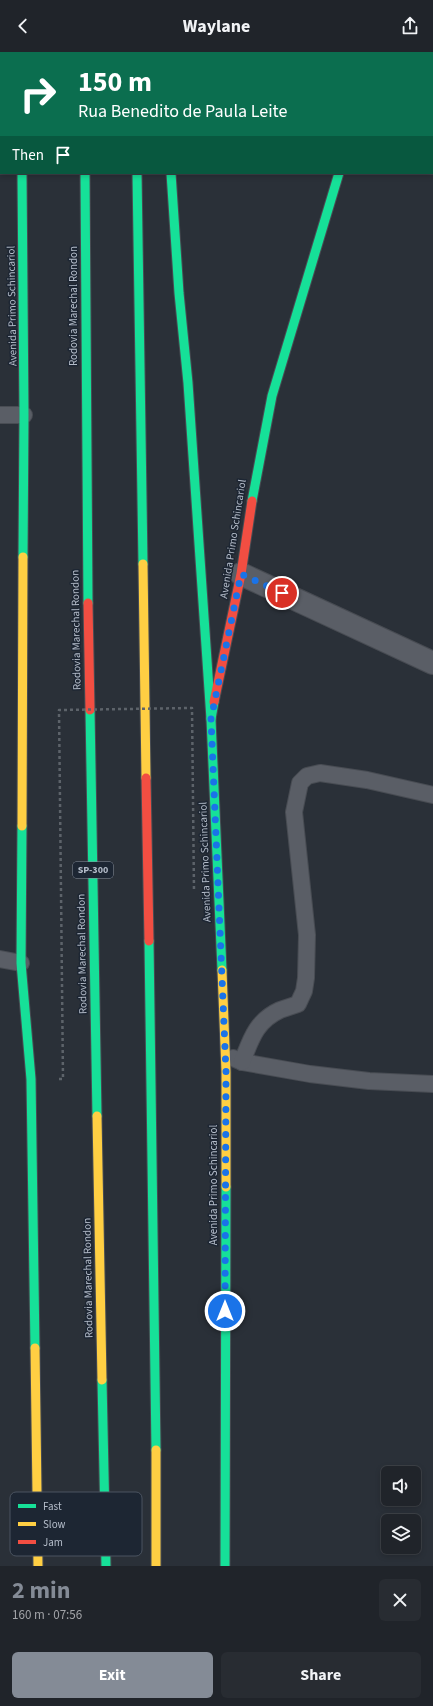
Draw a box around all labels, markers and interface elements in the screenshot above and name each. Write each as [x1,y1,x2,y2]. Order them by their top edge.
text: Waylane [183,14,250,39]
icon: back [12,15,34,37]
icon: share [399,15,421,37]
text: 150 m [78,62,152,102]
icon: right [12,68,64,120]
text: Rua Benedito de Paula Leite [78,99,287,124]
icon: arrive [52,144,74,166]
text: Then [12,145,44,166]
street label: Avenida Primo Schincariol [3,245,21,366]
street label: Rodovia Marechal Rondon [66,246,81,366]
street label: Avenida Primo Schincariol [216,478,250,600]
street label: Rodovia Marechal Rondon [67,570,85,690]
pin [265,576,299,610]
icon: arrive [271,582,293,604]
street label: Avenida Primo Schincariol [195,801,215,922]
road number: SP-300 [73,862,113,878]
street label: Rodovia Marechal Rondon [73,894,91,1014]
street label: Avenida Primo Schincariol [206,1125,221,1245]
street label: Rodovia Marechal Rondon [79,1218,97,1338]
position arrow [204,1290,246,1332]
map controls [381,1466,421,1554]
button: sound [381,1466,421,1506]
legend [10,1492,142,1556]
text: Fast [43,1499,62,1514]
button: layers [381,1514,421,1554]
text: Slow [43,1517,66,1532]
text: Jam [43,1535,63,1550]
text: 2 min [12,1573,70,1608]
button: close [379,1579,421,1621]
text: 160 m · 07:56 [12,1606,82,1624]
button: Exit [12,1652,213,1698]
button: Share [221,1652,421,1698]

